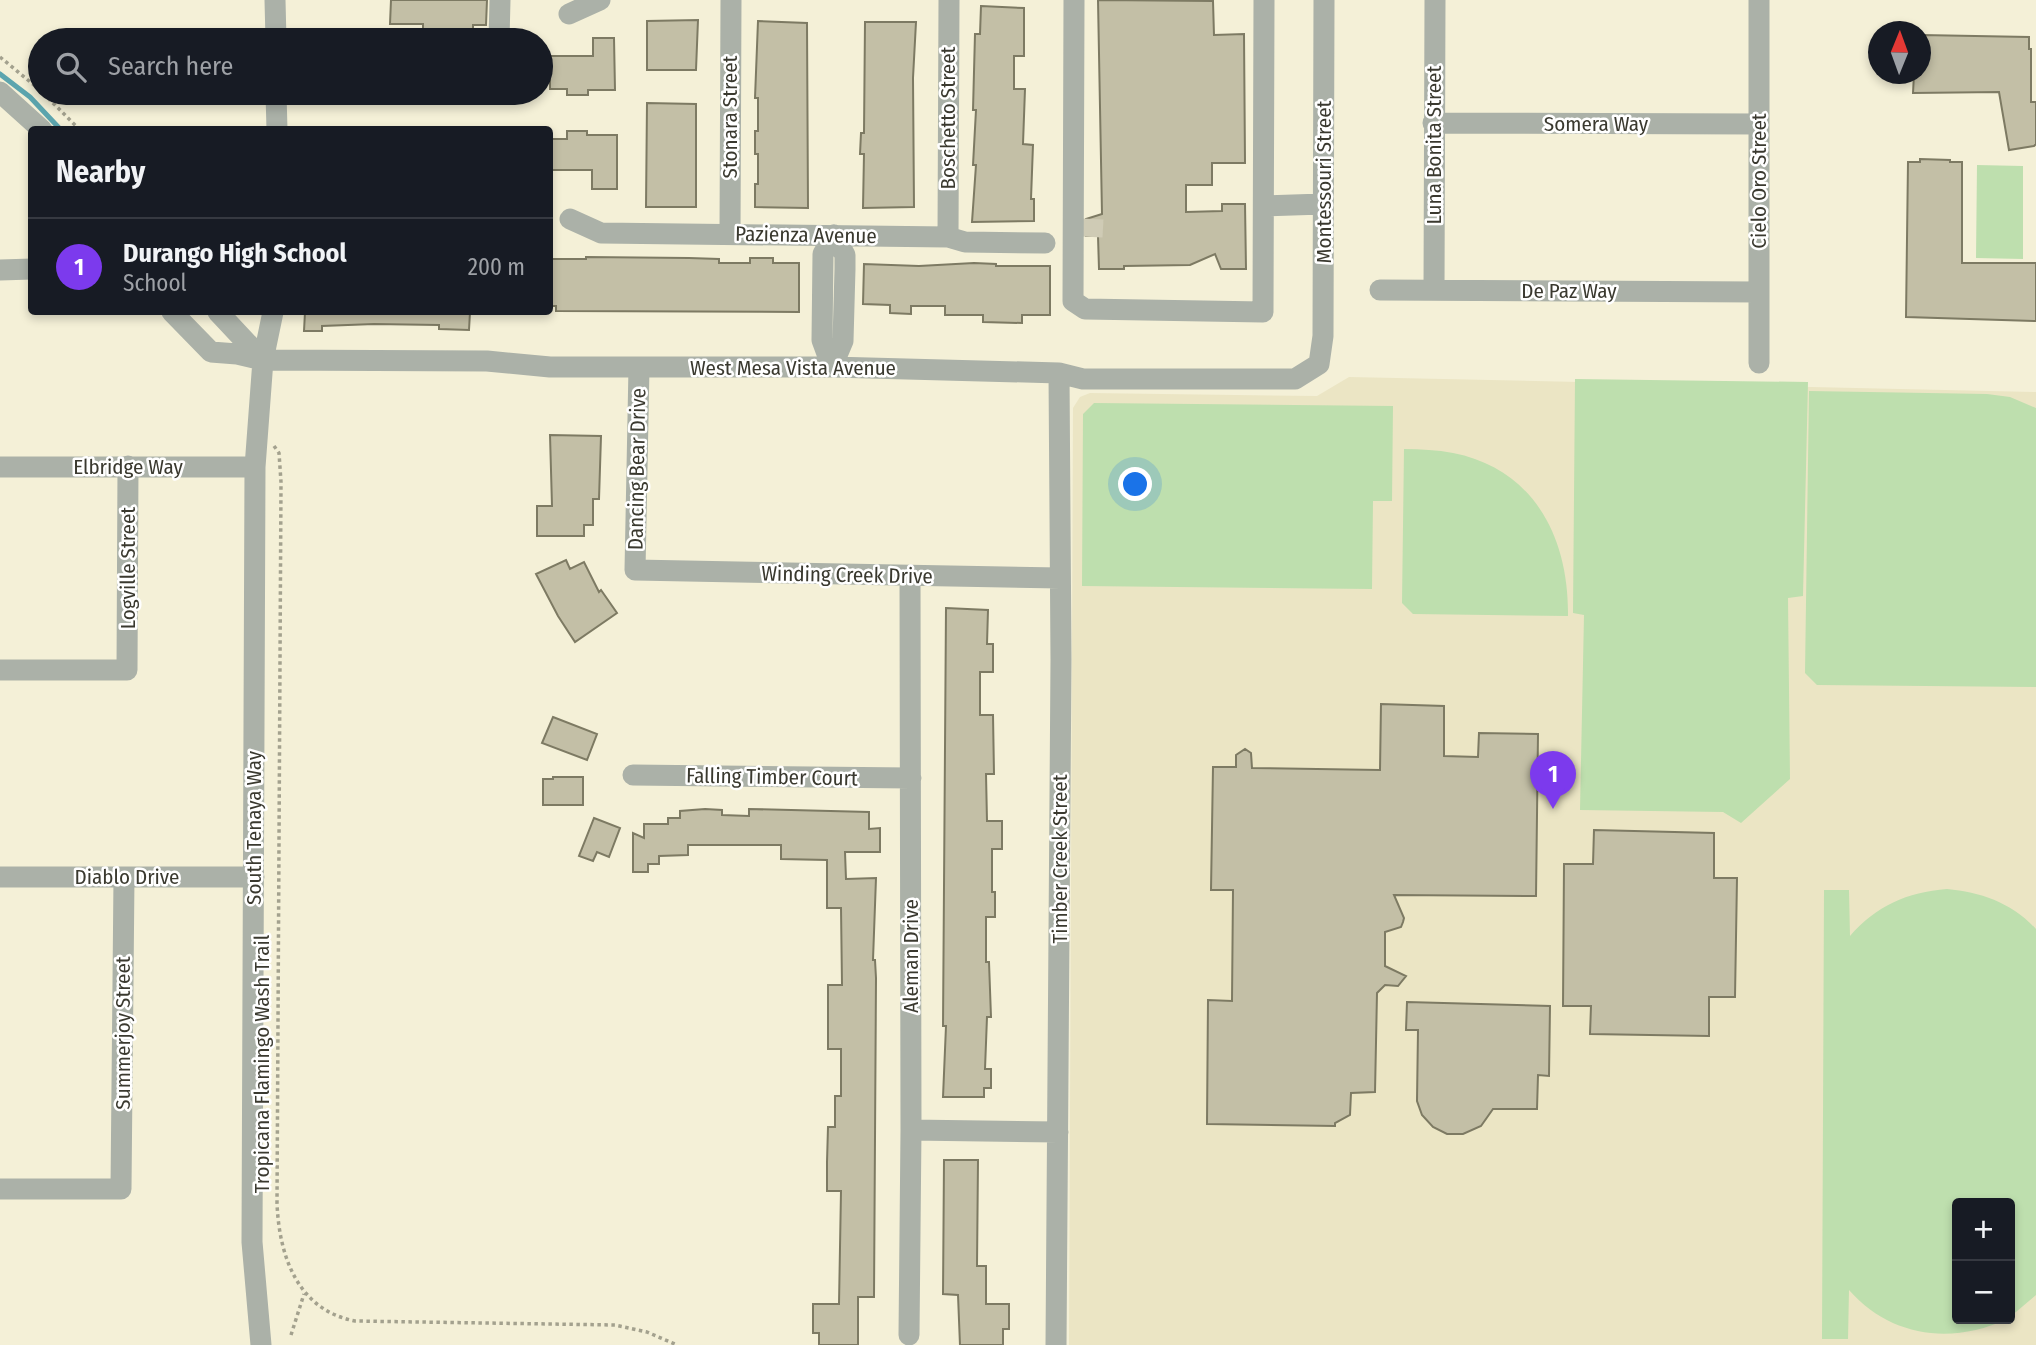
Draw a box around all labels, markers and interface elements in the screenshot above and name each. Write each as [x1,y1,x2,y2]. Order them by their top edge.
north arrow [1868,21,1931,84]
search box [28,28,553,105]
street label: Boschetto Street [935,46,961,189]
icon: search [52,48,90,86]
text: Search here [108,51,233,82]
street label: Stonara Street [717,55,743,178]
street label: Luna Bonita Street [1421,66,1447,224]
street label: Montessouri Street [1311,100,1337,263]
street label: Somera Way [1544,111,1649,137]
street label: Cielo Oro Street [1746,113,1772,249]
text: Nearby [56,154,145,190]
street label: Pazienza Avenue [735,221,877,249]
text: Durango High School [123,238,347,269]
text: 1 [74,253,84,281]
text: 200 m [468,253,525,281]
text: School [123,269,187,297]
street label: De Paz Way [1521,278,1617,304]
street label: West Mesa Vista Avenue [690,355,896,381]
street label: Dancing Bear Drive [623,388,651,550]
street label: Elbridge Way [73,454,183,480]
your location [1118,467,1152,501]
street label: Logville Street [115,507,141,629]
street label: Winding Creek Drive [761,561,933,589]
street label: South Tenaya Way [241,750,267,905]
pin: 1 [1530,751,1576,809]
street label: Falling Timber Court [686,763,858,791]
street label: Timber Creek Street [1047,774,1073,944]
street label: Diablo Drive [75,864,179,890]
street label: Aleman Drive [898,899,924,1013]
street label: Tropicana Flamingo Wash Trail [249,934,275,1193]
street label: Summerjoy Street [110,956,136,1110]
map controls [1952,1198,2015,1324]
button: + [1952,1198,2015,1261]
button: − [1952,1261,2015,1324]

